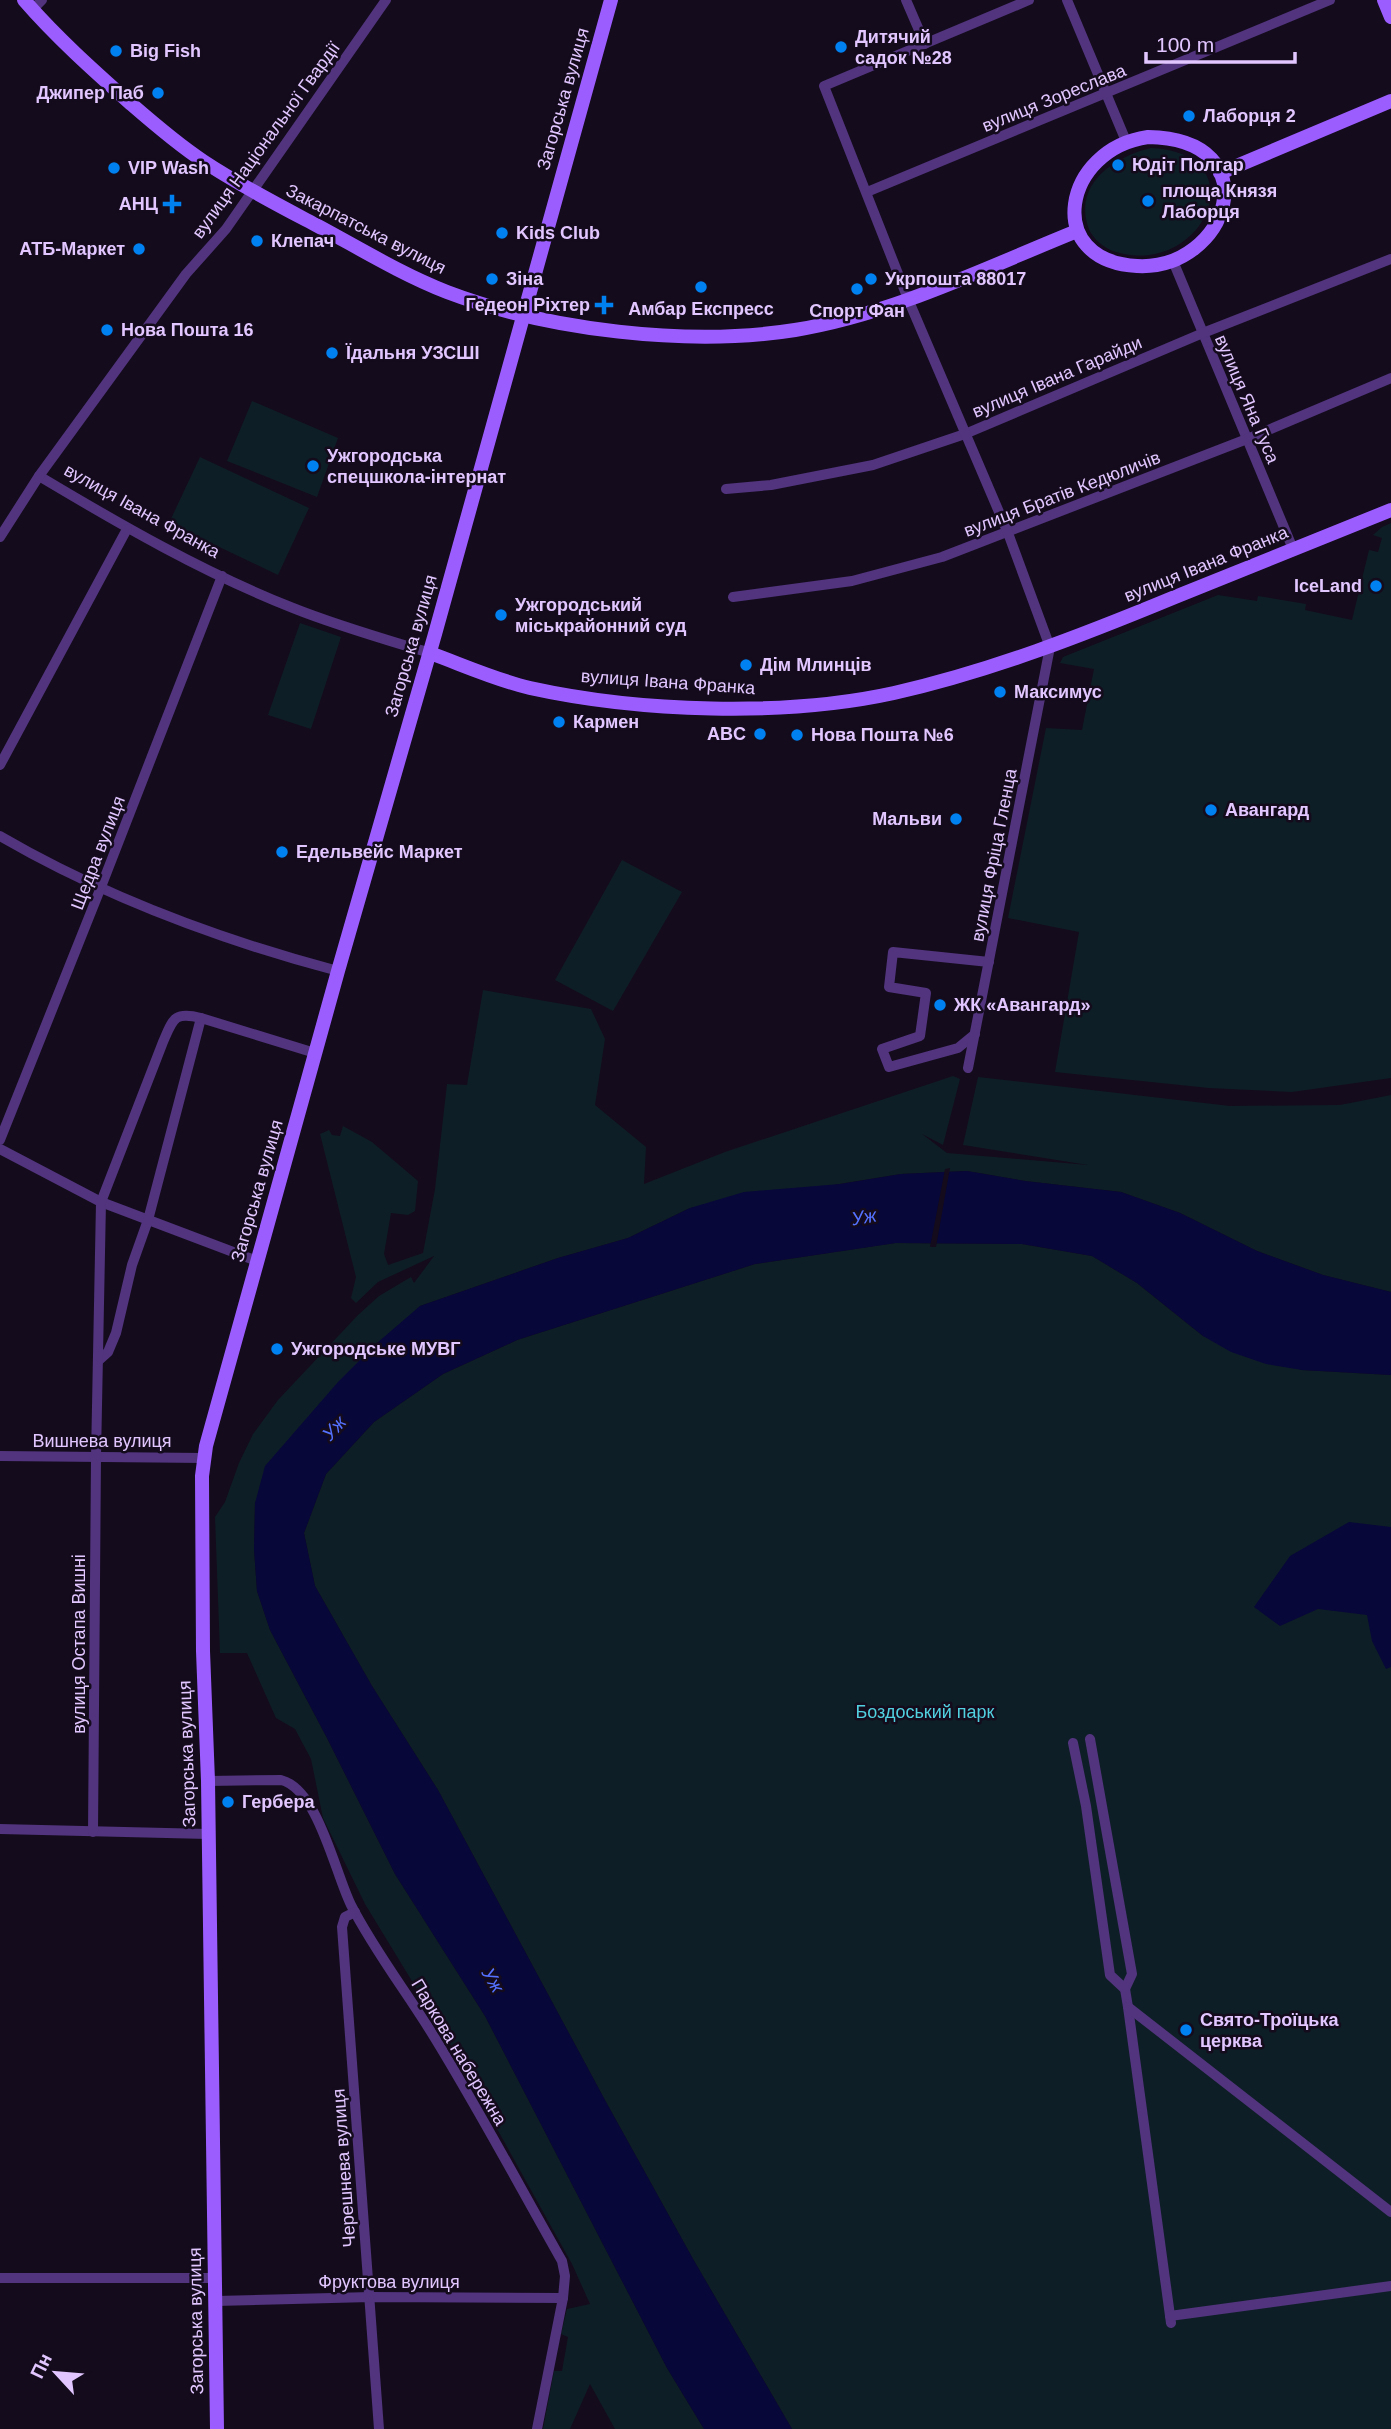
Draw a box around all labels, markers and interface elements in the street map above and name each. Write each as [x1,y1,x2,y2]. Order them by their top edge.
scale bar [1146,21,1295,65]
street label: Загорська вулиця [533,26,593,172]
place label: Дитячий садок №28 [855,27,952,68]
text: 100 m [1156,33,1214,56]
street label: вулиця Національної Гвардії [188,38,344,242]
marker: Дитячий садок №28 [833,39,849,55]
place label: Big Fish [130,41,201,61]
marker: Big Fish [108,43,124,59]
street label: вулиця Зореслава [979,60,1130,136]
place label: Джипер Паб [36,83,144,103]
marker: Джипер Паб [150,85,166,101]
place label: Лаборця 2 [1203,106,1296,126]
marker: Лаборця 2 [1181,108,1197,124]
place label: Юдіт Полгар [1132,155,1244,175]
marker: Юдіт Полгар [1110,157,1126,173]
place label: VIP Wash [128,158,209,178]
marker: VIP Wash [106,160,122,176]
street label: Закарпатська вулиця [283,180,449,278]
place label: площа Князя Лаборця [1162,181,1277,222]
marker: площа Князя Лаборця [1140,193,1156,209]
place label: АНЦ [119,194,159,214]
marker: АНЦ [164,196,180,212]
place label: Kids Club [516,223,600,243]
marker: Kids Club [494,225,510,241]
place label: Клепач [271,231,334,251]
marker: Клепач [249,233,265,249]
place label: АТБ-Маркет [19,239,125,259]
marker: АТБ-Маркет [131,241,147,257]
place label: Зіна [506,269,544,289]
place label: Укрпошта 88017 [885,269,1026,289]
marker: Зіна [484,271,500,287]
marker: Укрпошта 88017 [863,271,879,287]
marker: Амбар Експресс [693,279,709,295]
marker: Спорт Фан [849,281,865,297]
place label: Гедеон Ріхтер [466,295,590,315]
marker: Гедеон Ріхтер [596,297,612,313]
place label: Амбар Експресс [628,299,774,319]
place label: Спорт Фан [809,301,905,321]
place label: Нова Пошта 16 [121,320,254,340]
marker: Нова Пошта 16 [99,322,115,338]
street label: вулиця Івана Гарайди [969,332,1145,422]
street label: вулиця Яна Гуса [1211,332,1283,467]
place label: Їдальня УЗСШІ [345,343,479,363]
marker: Їдальня УЗСШІ [324,345,340,361]
place label: Ужгородська спецшкола-інтернат [327,446,506,487]
street label: вулиця Братів Кедюличів [961,447,1163,541]
marker: Ужгородська спецшкола-інтернат [305,458,321,474]
street label: вулиця Івана Франка [61,460,224,563]
street label: вулиця Івана Франка [1121,522,1292,606]
street label: Загорська вулиця [381,573,441,719]
place label: IceLand [1294,576,1362,596]
marker: IceLand [1368,578,1384,594]
place label: Ужгородський міськрайонний суд [515,595,687,636]
marker: Ужгородський міськрайонний суд [493,607,509,623]
place label: Дім Млинців [760,655,872,675]
marker: Дім Млинців [738,657,754,673]
street label: вулиця Івана Франка [580,666,757,698]
place label: Максимус [1014,682,1102,702]
marker: Максимус [992,684,1008,700]
place label: Кармен [573,712,639,732]
marker: Кармен [551,714,567,730]
place label: ABC [707,724,746,744]
place label: Нова Пошта №6 [811,725,954,745]
marker: ABC [752,726,768,742]
marker: Нова Пошта №6 [789,727,805,743]
street label: вулиця Фріца Гленца [967,766,1021,943]
street label: Щедра вулиця [67,793,129,913]
place label: Авангард [1225,800,1310,820]
marker: Авангард [1203,802,1219,818]
place label: Мальви [872,809,942,829]
marker: Мальви [948,811,964,827]
place label: Едельвейс Маркет [296,842,463,862]
marker: Едельвейс Маркет [274,844,290,860]
place label: ЖК «Авангард» [953,995,1090,1015]
marker: ЖК «Авангард» [932,997,948,1013]
street label: Загорська вулиця [227,1118,287,1264]
water label: Уж [849,1204,879,1230]
place label: Ужгородське МУВГ [291,1339,460,1359]
marker: Ужгородське МУВГ [269,1341,285,1357]
water label: Уж [317,1411,351,1445]
street label: Вишнева вулиця [32,1431,172,1451]
street label: вулиця Остапа Вишні [69,1554,89,1734]
street label: Загорська вулиця [174,1680,200,1828]
park label: Боздоський парк [856,1702,995,1722]
place label: Гербера [242,1792,315,1812]
marker: Гербера [220,1794,236,1810]
water label: Уж [477,1963,509,1997]
street label: Паркова набережна [407,1975,511,2130]
place label: Свято-Троїцька церква [1200,2010,1339,2051]
marker: Свято-Троїцька церква [1178,2022,1194,2038]
street label: Черешнева вулиця [328,2088,360,2248]
street label: Загорська вулиця [185,2247,207,2395]
street label: Фруктова вулиця [318,2272,460,2292]
north arrow [21,2338,91,2408]
text: Пн [26,2350,56,2382]

